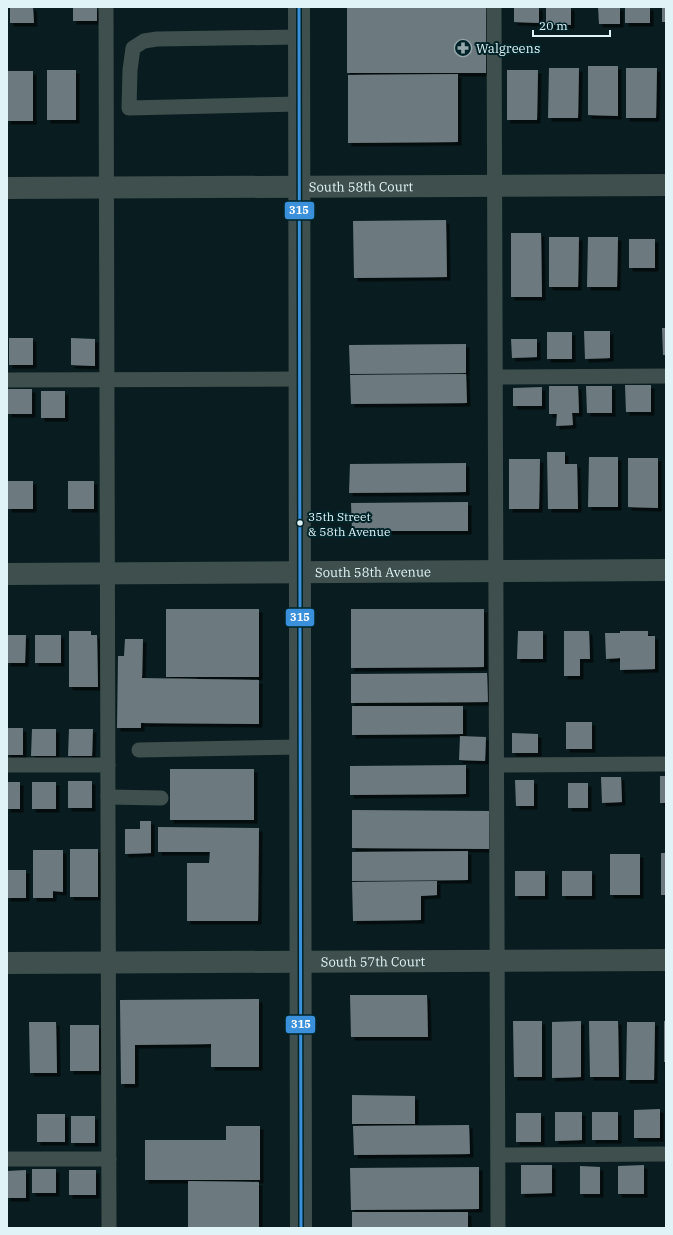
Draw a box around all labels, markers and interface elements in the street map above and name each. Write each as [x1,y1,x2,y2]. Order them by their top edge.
scale bar [533,12,610,38]
text: 20 m [539,18,568,33]
pharmacy icon: Walgreens [453,38,473,58]
place label: Walgreens [476,40,540,57]
street label: South 58th Court [309,178,414,195]
line badge: 315 [284,201,315,220]
text: 315 [289,203,309,217]
place label: 35th Street & 58th Avenue [308,509,390,539]
marker: 35th Street & 58th Avenue [295,518,305,528]
street label: South 58th Avenue [315,563,431,581]
line badge: 315 [285,608,315,627]
text: 315 [290,610,310,624]
street label: South 57th Court [321,953,426,970]
line badge: 315 [285,1015,316,1034]
text: 315 [291,1017,311,1031]

